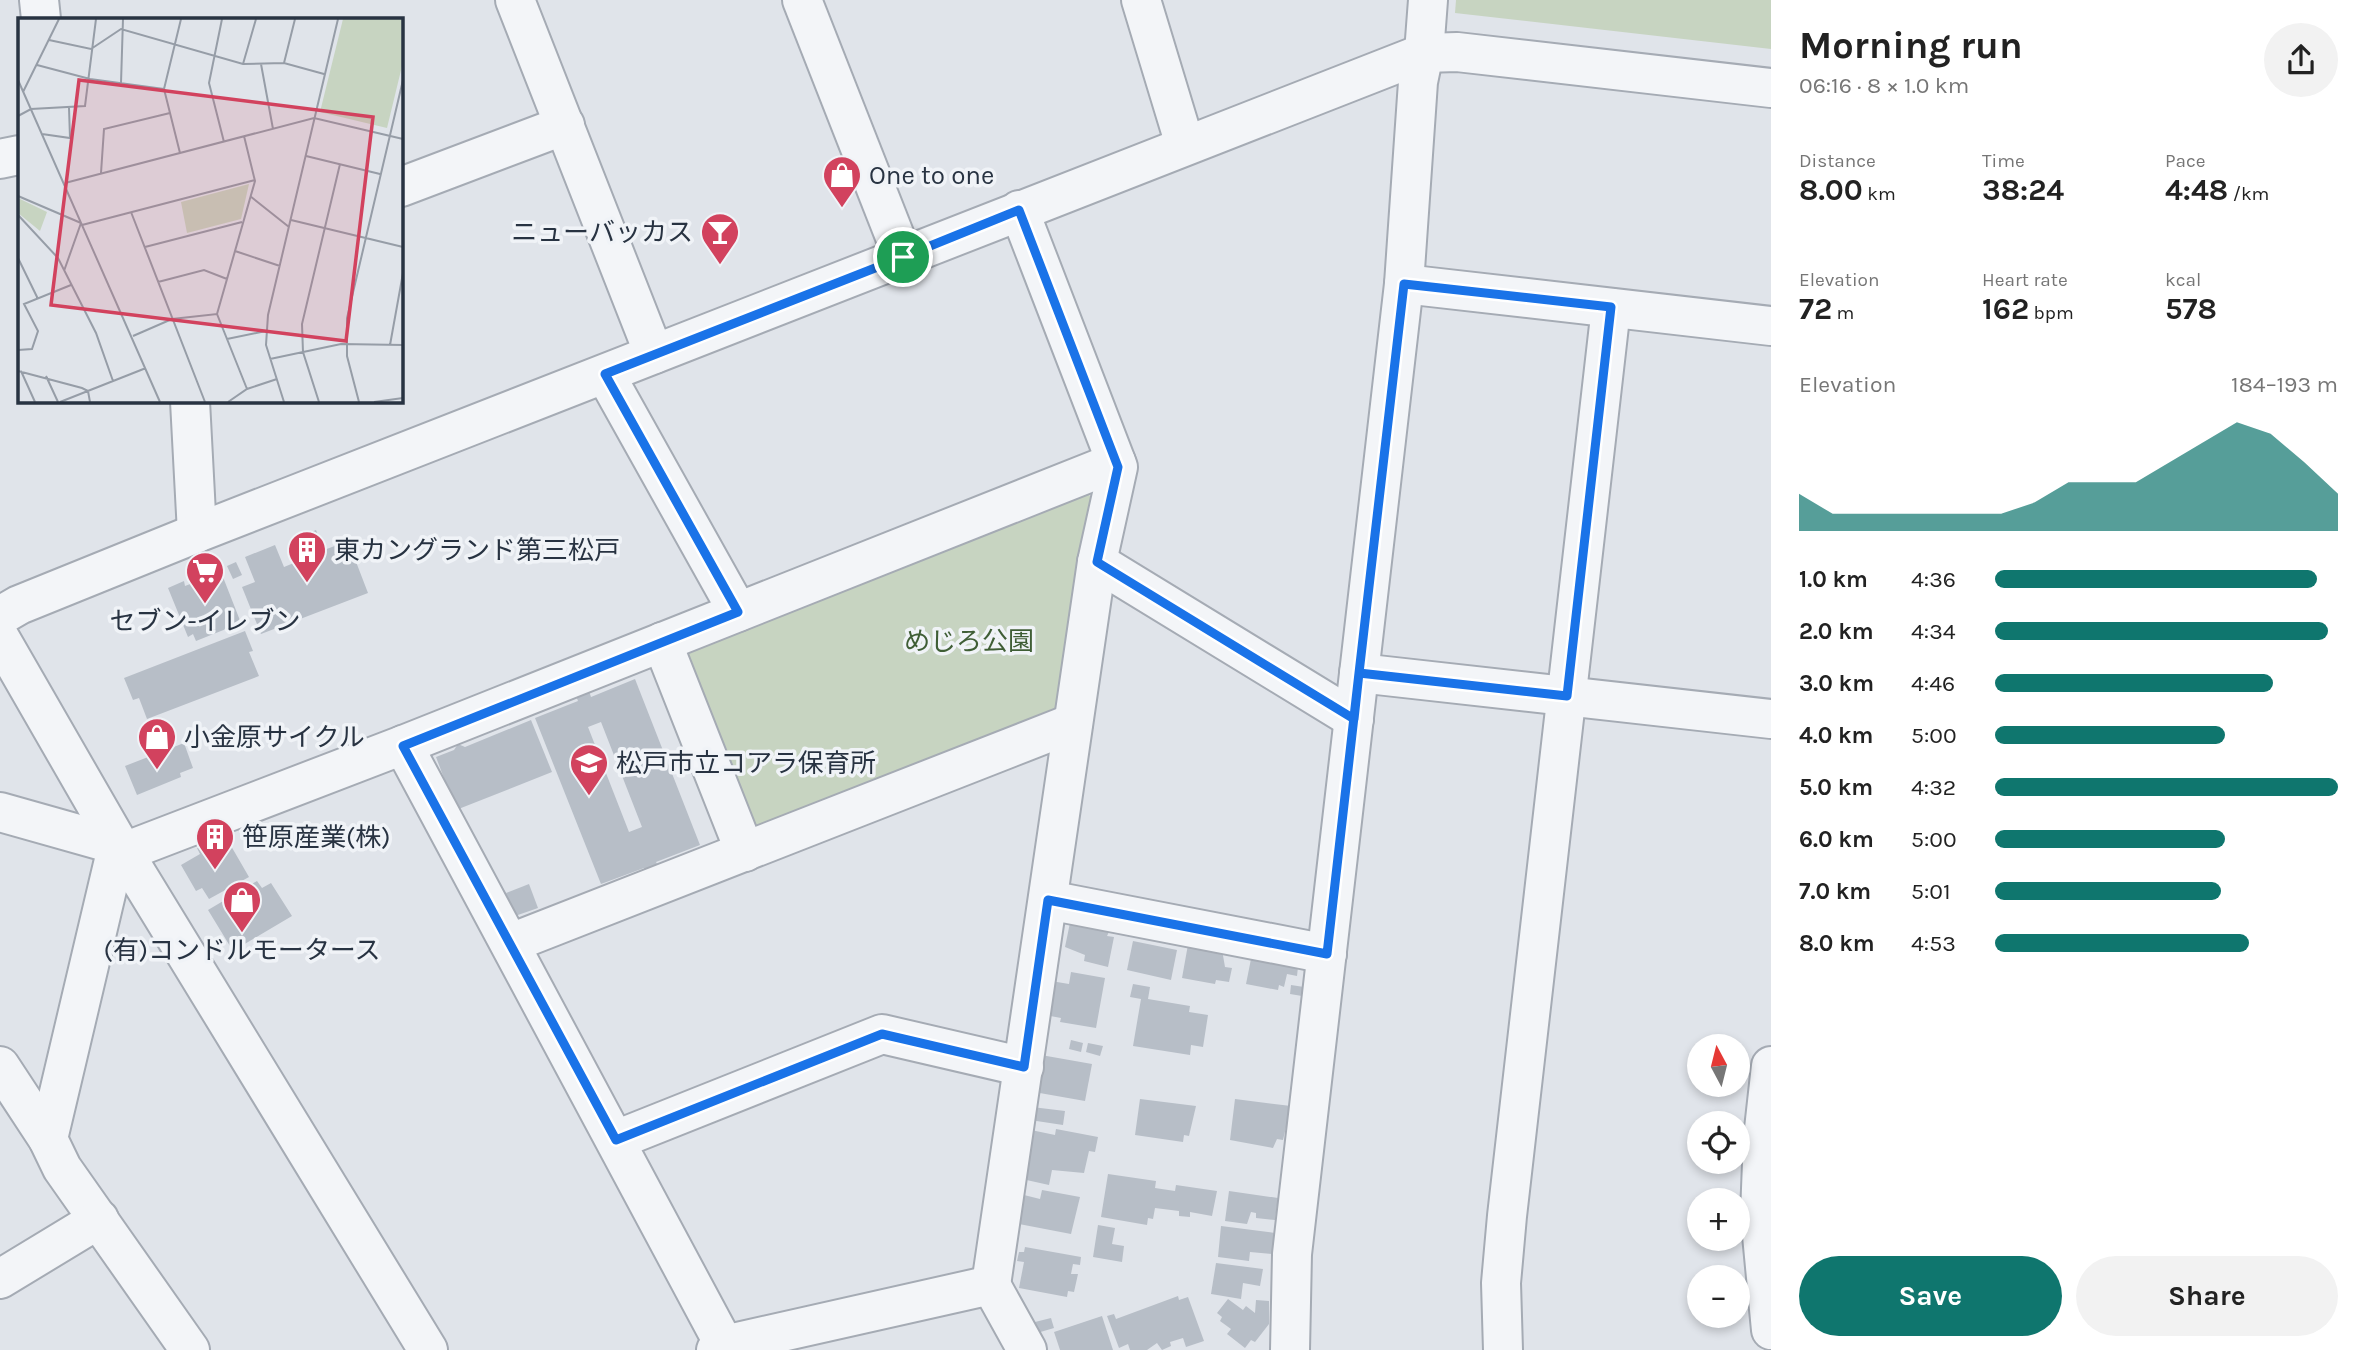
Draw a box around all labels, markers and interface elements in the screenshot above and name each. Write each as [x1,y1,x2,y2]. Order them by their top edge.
inset map [18,18,402,402]
text: Morning run [1799,23,2023,68]
button: share [2264,23,2338,97]
text: 06:16 · 8 × 1.0 km [1799,72,1969,99]
text: Distance [1799,150,1876,172]
text: Time [1982,150,2025,172]
text: Pace [2165,150,2206,172]
shop icon: One to one [821,154,863,209]
place label: One to one [869,160,994,191]
text: 8.00 [1799,172,1863,208]
text: 38:24 [1982,172,2064,208]
text: 4:48 [2165,172,2228,208]
text: km [1863,183,1896,205]
text: /km [2228,183,2269,205]
bar icon: ニューバッカス [699,211,741,266]
place label: ニューバッカス [511,217,693,248]
pin [873,227,933,287]
icon: arrive [884,238,922,276]
text: Elevation [1799,269,1879,291]
text: Heart rate [1982,269,2068,291]
text: kcal [2165,269,2201,291]
text: 72 [1799,291,1832,327]
text: 162 [1982,291,2029,327]
text: 578 [2165,291,2217,327]
text: m [1832,302,1854,324]
text: bpm [2029,302,2074,324]
text: Elevation [1799,371,1896,398]
text: 184–193 m [2231,371,2338,398]
building icon: 東カングランド第三松戸 [286,529,328,584]
place label: 東カングランド第三松戸 [334,535,620,566]
supermarket icon: セブン-イレブン [184,550,226,605]
text: 1.0 km [1799,566,1868,593]
text: 4:36 [1911,566,1956,593]
place label: セブン-イレブン [109,606,301,637]
text: 2.0 km [1799,618,1874,645]
text: 4:34 [1911,618,1956,645]
park label: めじろ公園 [904,626,1034,657]
text: 3.0 km [1799,670,1874,697]
text: 4:46 [1911,670,1955,697]
shop icon: 小金原サイクル [136,716,178,771]
place label: 小金原サイクル [184,722,365,753]
text: 4.0 km [1799,722,1873,749]
text: 5:00 [1911,722,1957,749]
school or university icon: 松戸市立コアラ保育所 [568,742,610,797]
place label: 松戸市立コアラ保育所 [616,748,876,779]
text: 5.0 km [1799,774,1873,801]
text: 4:32 [1911,774,1956,801]
building icon: 笹原産業(株) [194,816,236,871]
place label: 笹原産業(株) [242,822,391,853]
text: 6.0 km [1799,826,1874,853]
text: 5:00 [1911,826,1957,853]
text: 7.0 km [1799,878,1871,905]
text: 5:01 [1911,878,1951,905]
shop icon: (有)コンドルモータース [221,879,263,934]
text: 8.0 km [1799,930,1875,957]
text: 4:53 [1911,930,1956,957]
place label: (有)コンドルモータース [103,935,381,966]
north arrow [1687,1034,1750,1097]
map controls [1687,1034,1750,1328]
button: locate [1687,1111,1750,1174]
button: + [1687,1188,1750,1251]
button: Save [1799,1256,2062,1336]
button: Share [2076,1256,2338,1336]
button: − [1687,1265,1750,1328]

